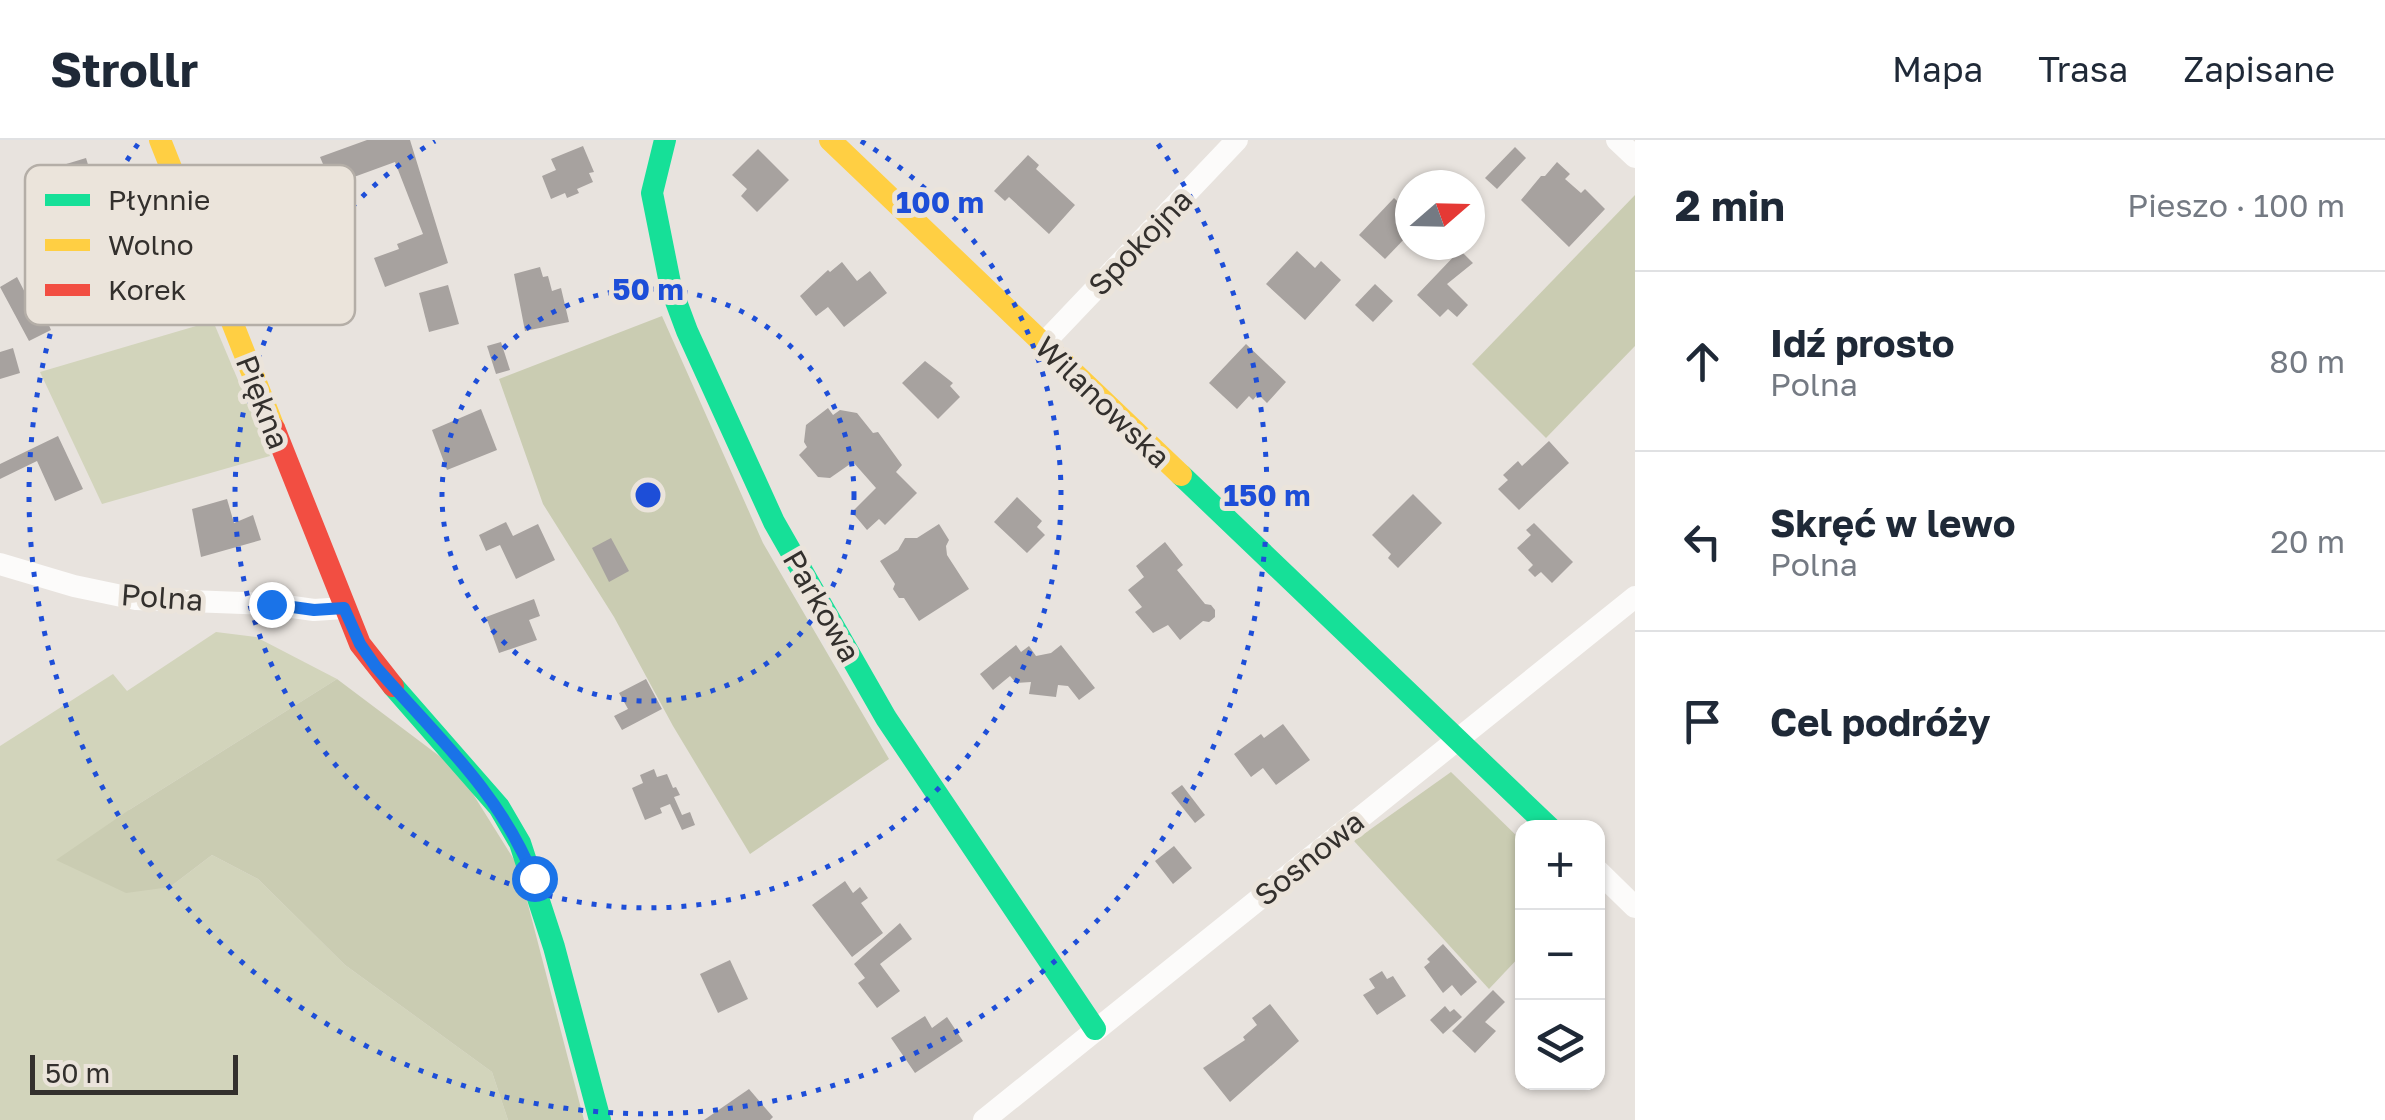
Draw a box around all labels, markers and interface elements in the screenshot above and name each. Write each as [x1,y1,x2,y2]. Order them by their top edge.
text: Strollr [50,40,199,98]
text: Mapa [1892,48,1983,90]
text: Trasa [2038,48,2128,90]
text: Zapisane [2183,48,2335,90]
legend [25,165,355,325]
north arrow [1395,170,1485,260]
text: 2 min [1675,180,1785,230]
street label: Spokojna [1081,181,1199,303]
text: Płynnie [108,183,210,216]
text: 100 m [896,184,984,220]
text: Pieszo · 100 m [2127,186,2345,224]
text: Wolno [108,228,194,261]
text: 50 m [612,271,684,307]
text: Korek [108,273,186,306]
text: Idź prosto [1770,320,1955,365]
street label: Wilanowska [1028,329,1178,475]
icon: ahead [1675,334,1730,389]
text: 80 m [2269,342,2345,380]
street label: Piękna [229,350,297,454]
text: Polna [1770,365,1858,403]
centre of rings [630,477,666,513]
text: 150 m [1224,477,1311,513]
text: Skręć w lewo [1770,500,2015,545]
icon: left [1675,514,1730,569]
text: 20 m [2270,522,2345,560]
street label: Parkowa [776,544,868,668]
text: Polna [1770,545,1858,583]
street label: Polna [120,576,204,618]
route end [249,582,295,628]
icon: arrive [1675,694,1730,749]
text: Cel podróży [1770,699,1991,744]
street label: Sosnowa [1247,803,1371,913]
map controls [1515,820,1605,1090]
button: + [1515,820,1605,910]
route start [512,856,558,902]
button: − [1515,910,1605,1000]
button: layers [1515,1000,1605,1090]
scale bar [30,1050,238,1094]
text: 50 m [45,1056,110,1089]

